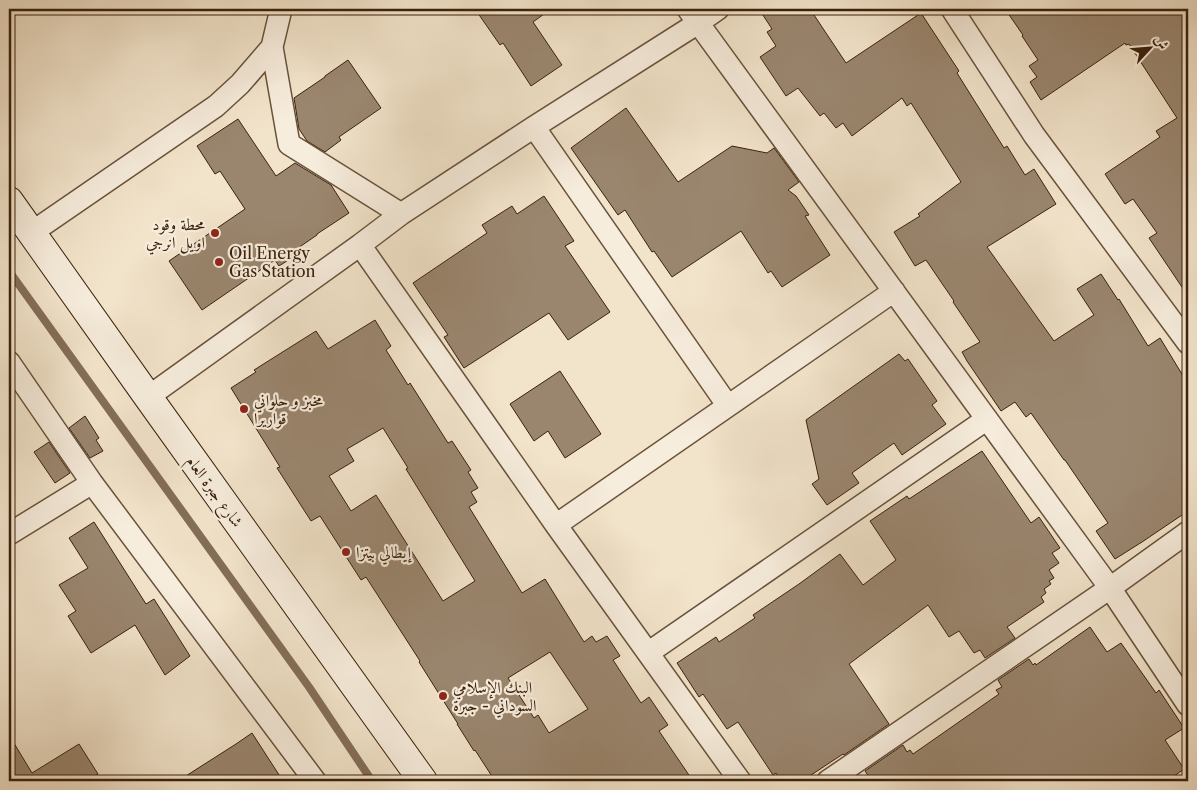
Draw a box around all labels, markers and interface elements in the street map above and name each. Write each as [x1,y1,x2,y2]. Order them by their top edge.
north arrow [1124,22,1174,72]
text: ش [1151,32,1173,53]
place label: محطة وقود اويل انرجي [146,214,205,255]
marker: محطة وقود اويل انرجي [209,227,221,239]
place label: Oil Energy Gas Station [229,243,316,281]
marker: Oil Energy Gas Station [213,256,225,268]
place label: مخبز و حلواني قواريرا [254,390,323,429]
marker: مخبز و حلواني قواريرا [238,403,250,415]
street label: شارع جبرة العام [178,451,248,534]
place label: إيطالي بيتزا [356,542,412,565]
marker: إيطالي بيتزا [340,546,352,558]
place label: البنك الإسلامي السوداني - جبرة [453,677,537,718]
marker: البنك الإسلامي السوداني - جبرة [437,690,449,702]

